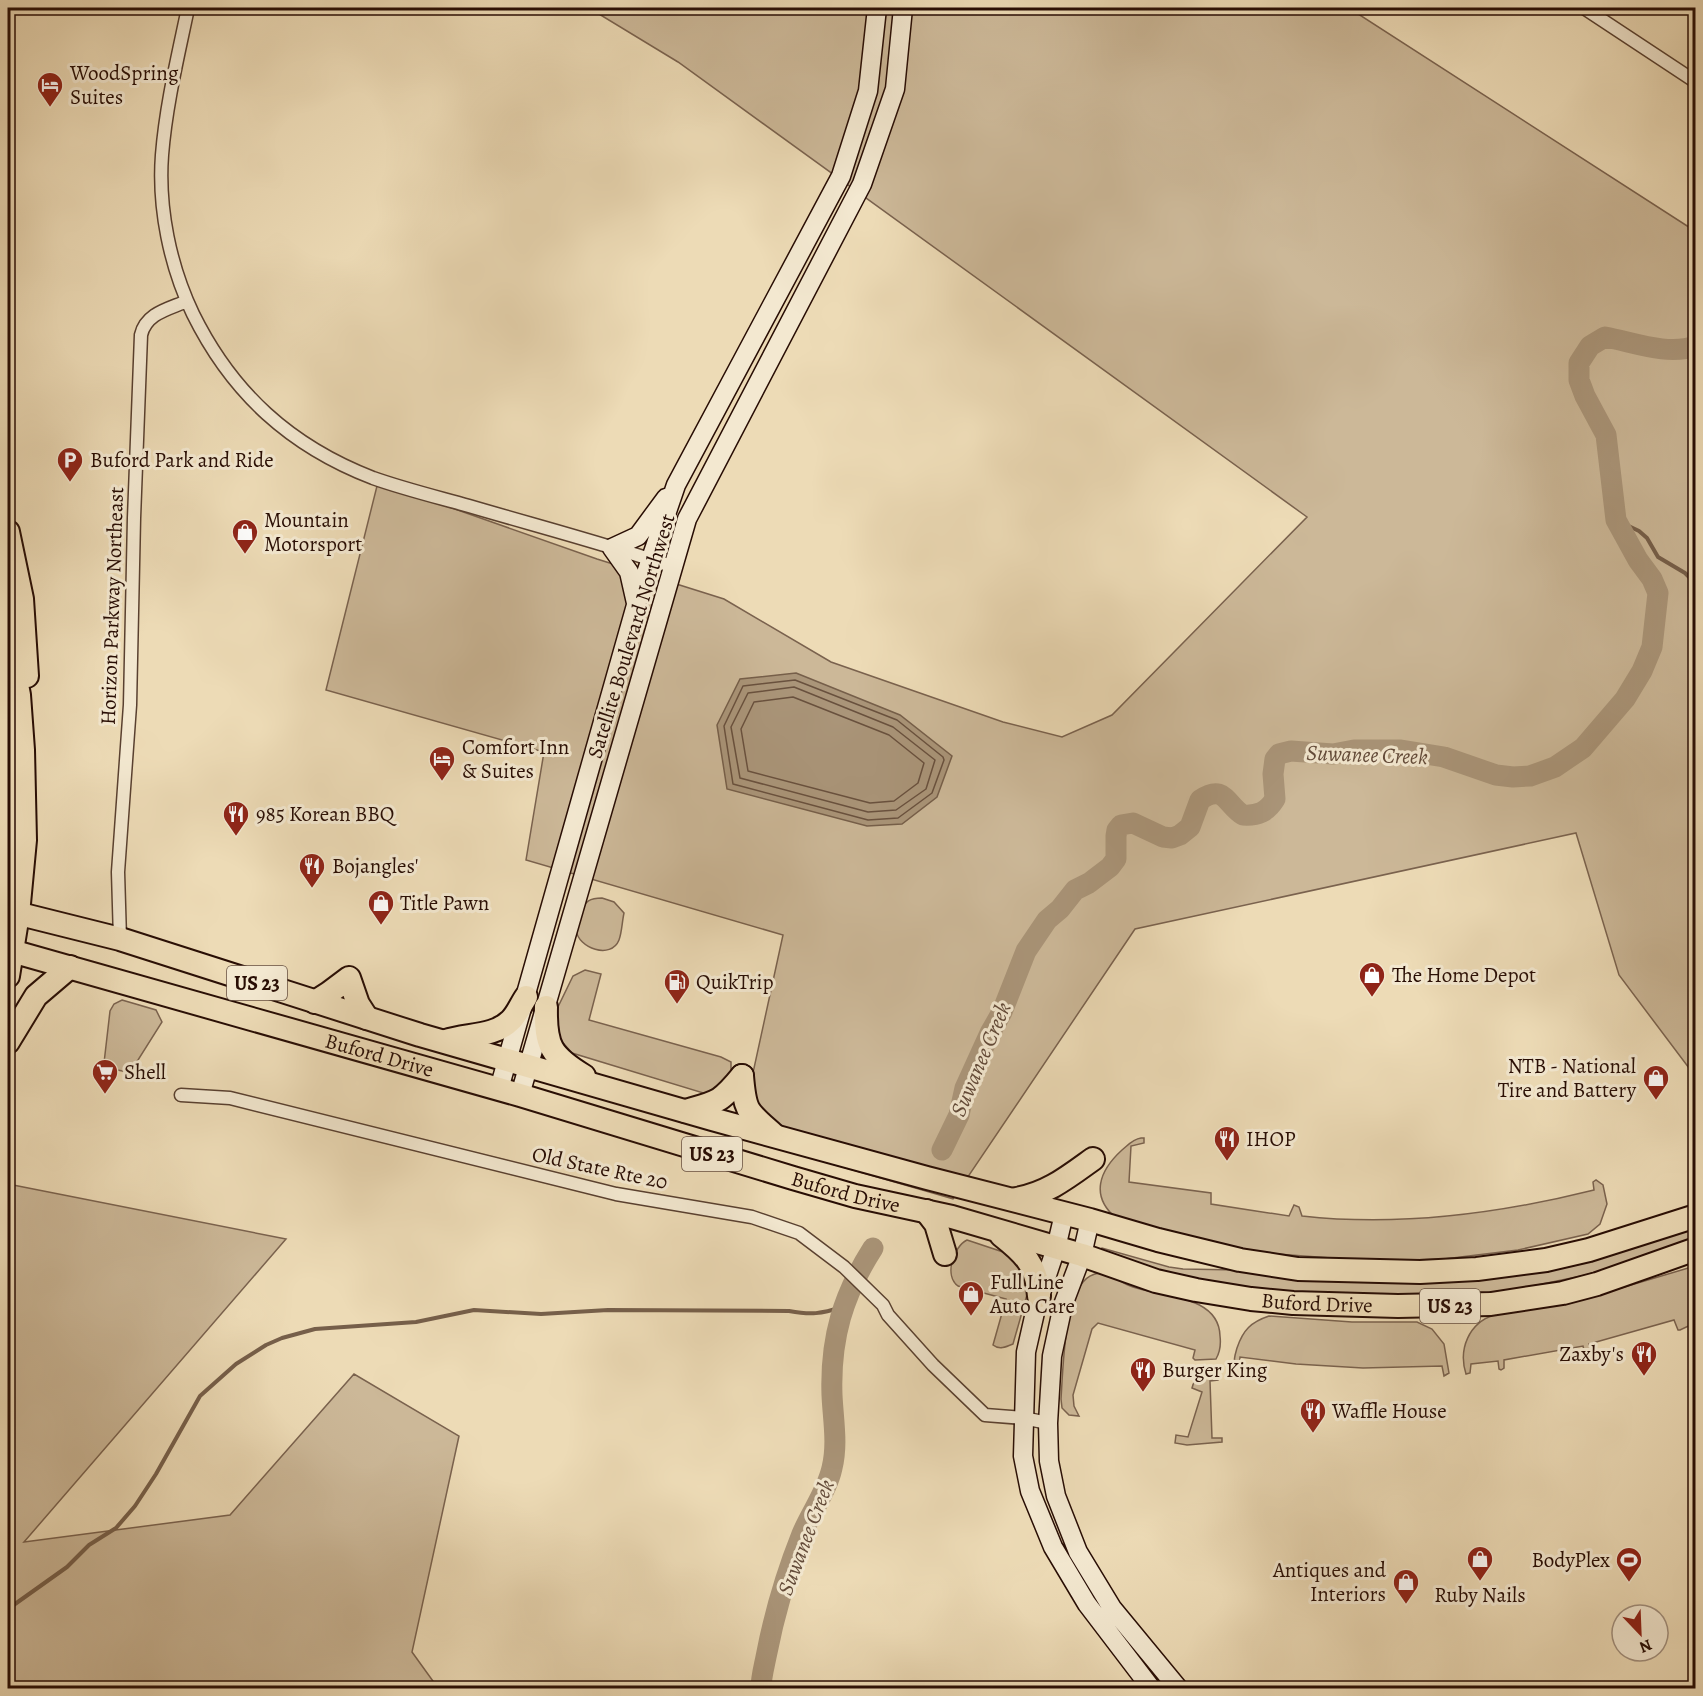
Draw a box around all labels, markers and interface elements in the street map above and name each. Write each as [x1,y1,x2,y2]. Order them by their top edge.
place label: WoodSpring Suites [69,59,179,111]
hotel icon: WoodSpring Suites [35,70,65,108]
parking icon: Buford Park and Ride [55,445,85,483]
place label: Buford Park and Ride [90,446,274,474]
street label: Horizon Parkway Northeast [94,486,130,726]
place label: Mountain Motorsport [264,506,362,558]
street label: Satellite Boulevard Northwest [580,510,682,762]
shop icon: Mountain Motorsport [230,517,260,555]
place label: Comfort Inn & Suites [462,733,569,785]
water label: Suwanee Creek [1306,738,1428,772]
hotel icon: Comfort Inn & Suites [427,744,457,782]
restaurant icon: 985 Korean BBQ [221,799,251,837]
place label: 985 Korean BBQ [256,800,397,828]
restaurant icon: Bojangles' [297,851,327,889]
place label: Bojangles' [332,852,419,880]
shop icon: Title Pawn [366,888,396,926]
place label: Title Pawn [400,889,489,917]
shop icon: The Home Depot [1357,960,1387,998]
place label: The Home Depot [1392,961,1536,989]
road number: US 23 [227,966,287,1000]
fuel station icon: QuikTrip [662,967,692,1005]
place label: QuikTrip [696,968,774,996]
water label: Suwanee Creek [943,997,1019,1121]
street label: Buford Drive [322,1027,437,1084]
place label: NTB - National Tire and Battery [1498,1052,1637,1104]
supermarket icon: Shell [90,1057,120,1095]
place label: Shell [124,1058,166,1086]
shop icon: NTB - National Tire and Battery [1641,1063,1671,1101]
restaurant icon: IHOP [1212,1124,1242,1162]
place label: IHOP [1246,1125,1296,1153]
road number: US 23 [682,1137,742,1171]
street label: Old State Rte 20 [530,1140,670,1196]
street label: Buford Drive [788,1164,903,1219]
place label: Full Line Auto Care [989,1268,1075,1320]
shop icon: Full Line Auto Care [956,1279,986,1317]
street label: Buford Drive [1260,1286,1373,1319]
road number: US 23 [1420,1289,1480,1323]
restaurant icon: Zaxby's [1629,1339,1659,1377]
place label: Zaxby's [1559,1340,1624,1368]
restaurant icon: Burger King [1128,1355,1158,1393]
place label: Burger King [1162,1356,1268,1384]
restaurant icon: Waffle House [1298,1396,1328,1434]
place label: Waffle House [1331,1397,1447,1425]
water label: Suwanee Creek [770,1475,842,1600]
shop icon: Ruby Nails [1465,1544,1495,1582]
sports icon: BodyPlex [1614,1545,1644,1583]
place label: BodyPlex [1532,1546,1610,1574]
place label: Antiques and Interiors [1272,1556,1387,1608]
shop icon: Antiques and Interiors [1391,1567,1421,1605]
place label: Ruby Nails [1434,1581,1526,1609]
north arrow [1610,1603,1670,1663]
text: N [1635,1633,1655,1658]

